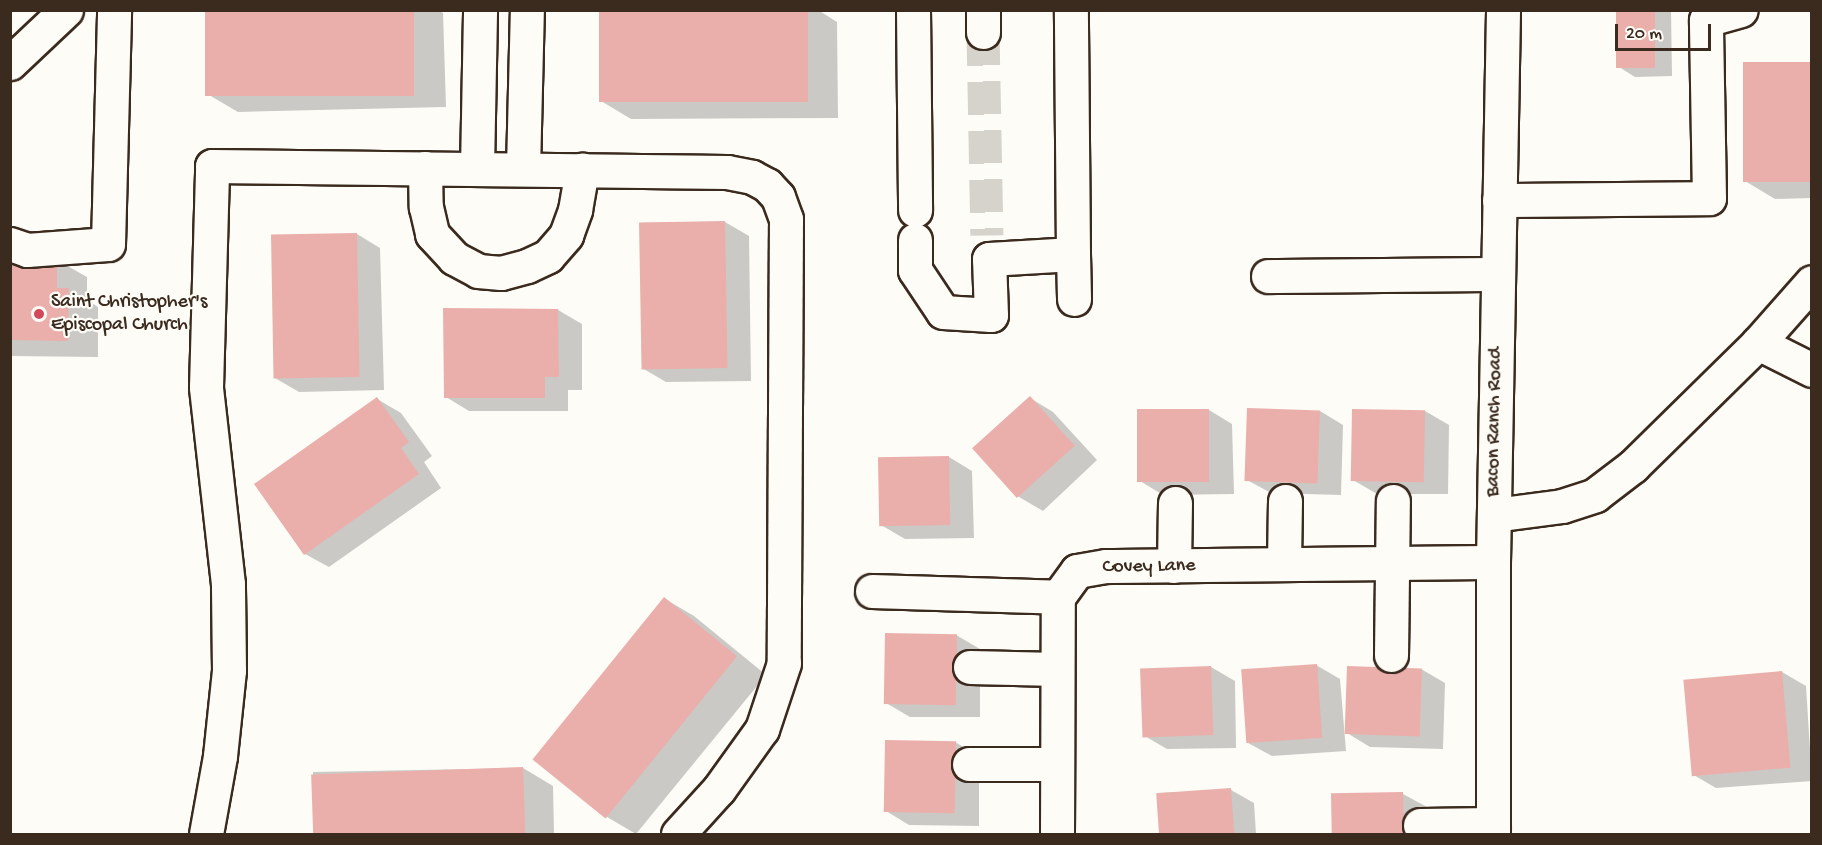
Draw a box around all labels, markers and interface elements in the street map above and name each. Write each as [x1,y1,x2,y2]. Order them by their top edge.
scale bar [1618,12,1714,50]
text: 20 m [1626,24,1662,45]
place label: Saint Christopher's Episcopal Church [51,290,207,337]
marker: Saint Christopher's Episcopal Church [32,307,46,321]
street label: Bacon Ranch Road [1482,347,1508,497]
street label: Covey Lane [1102,554,1196,580]

